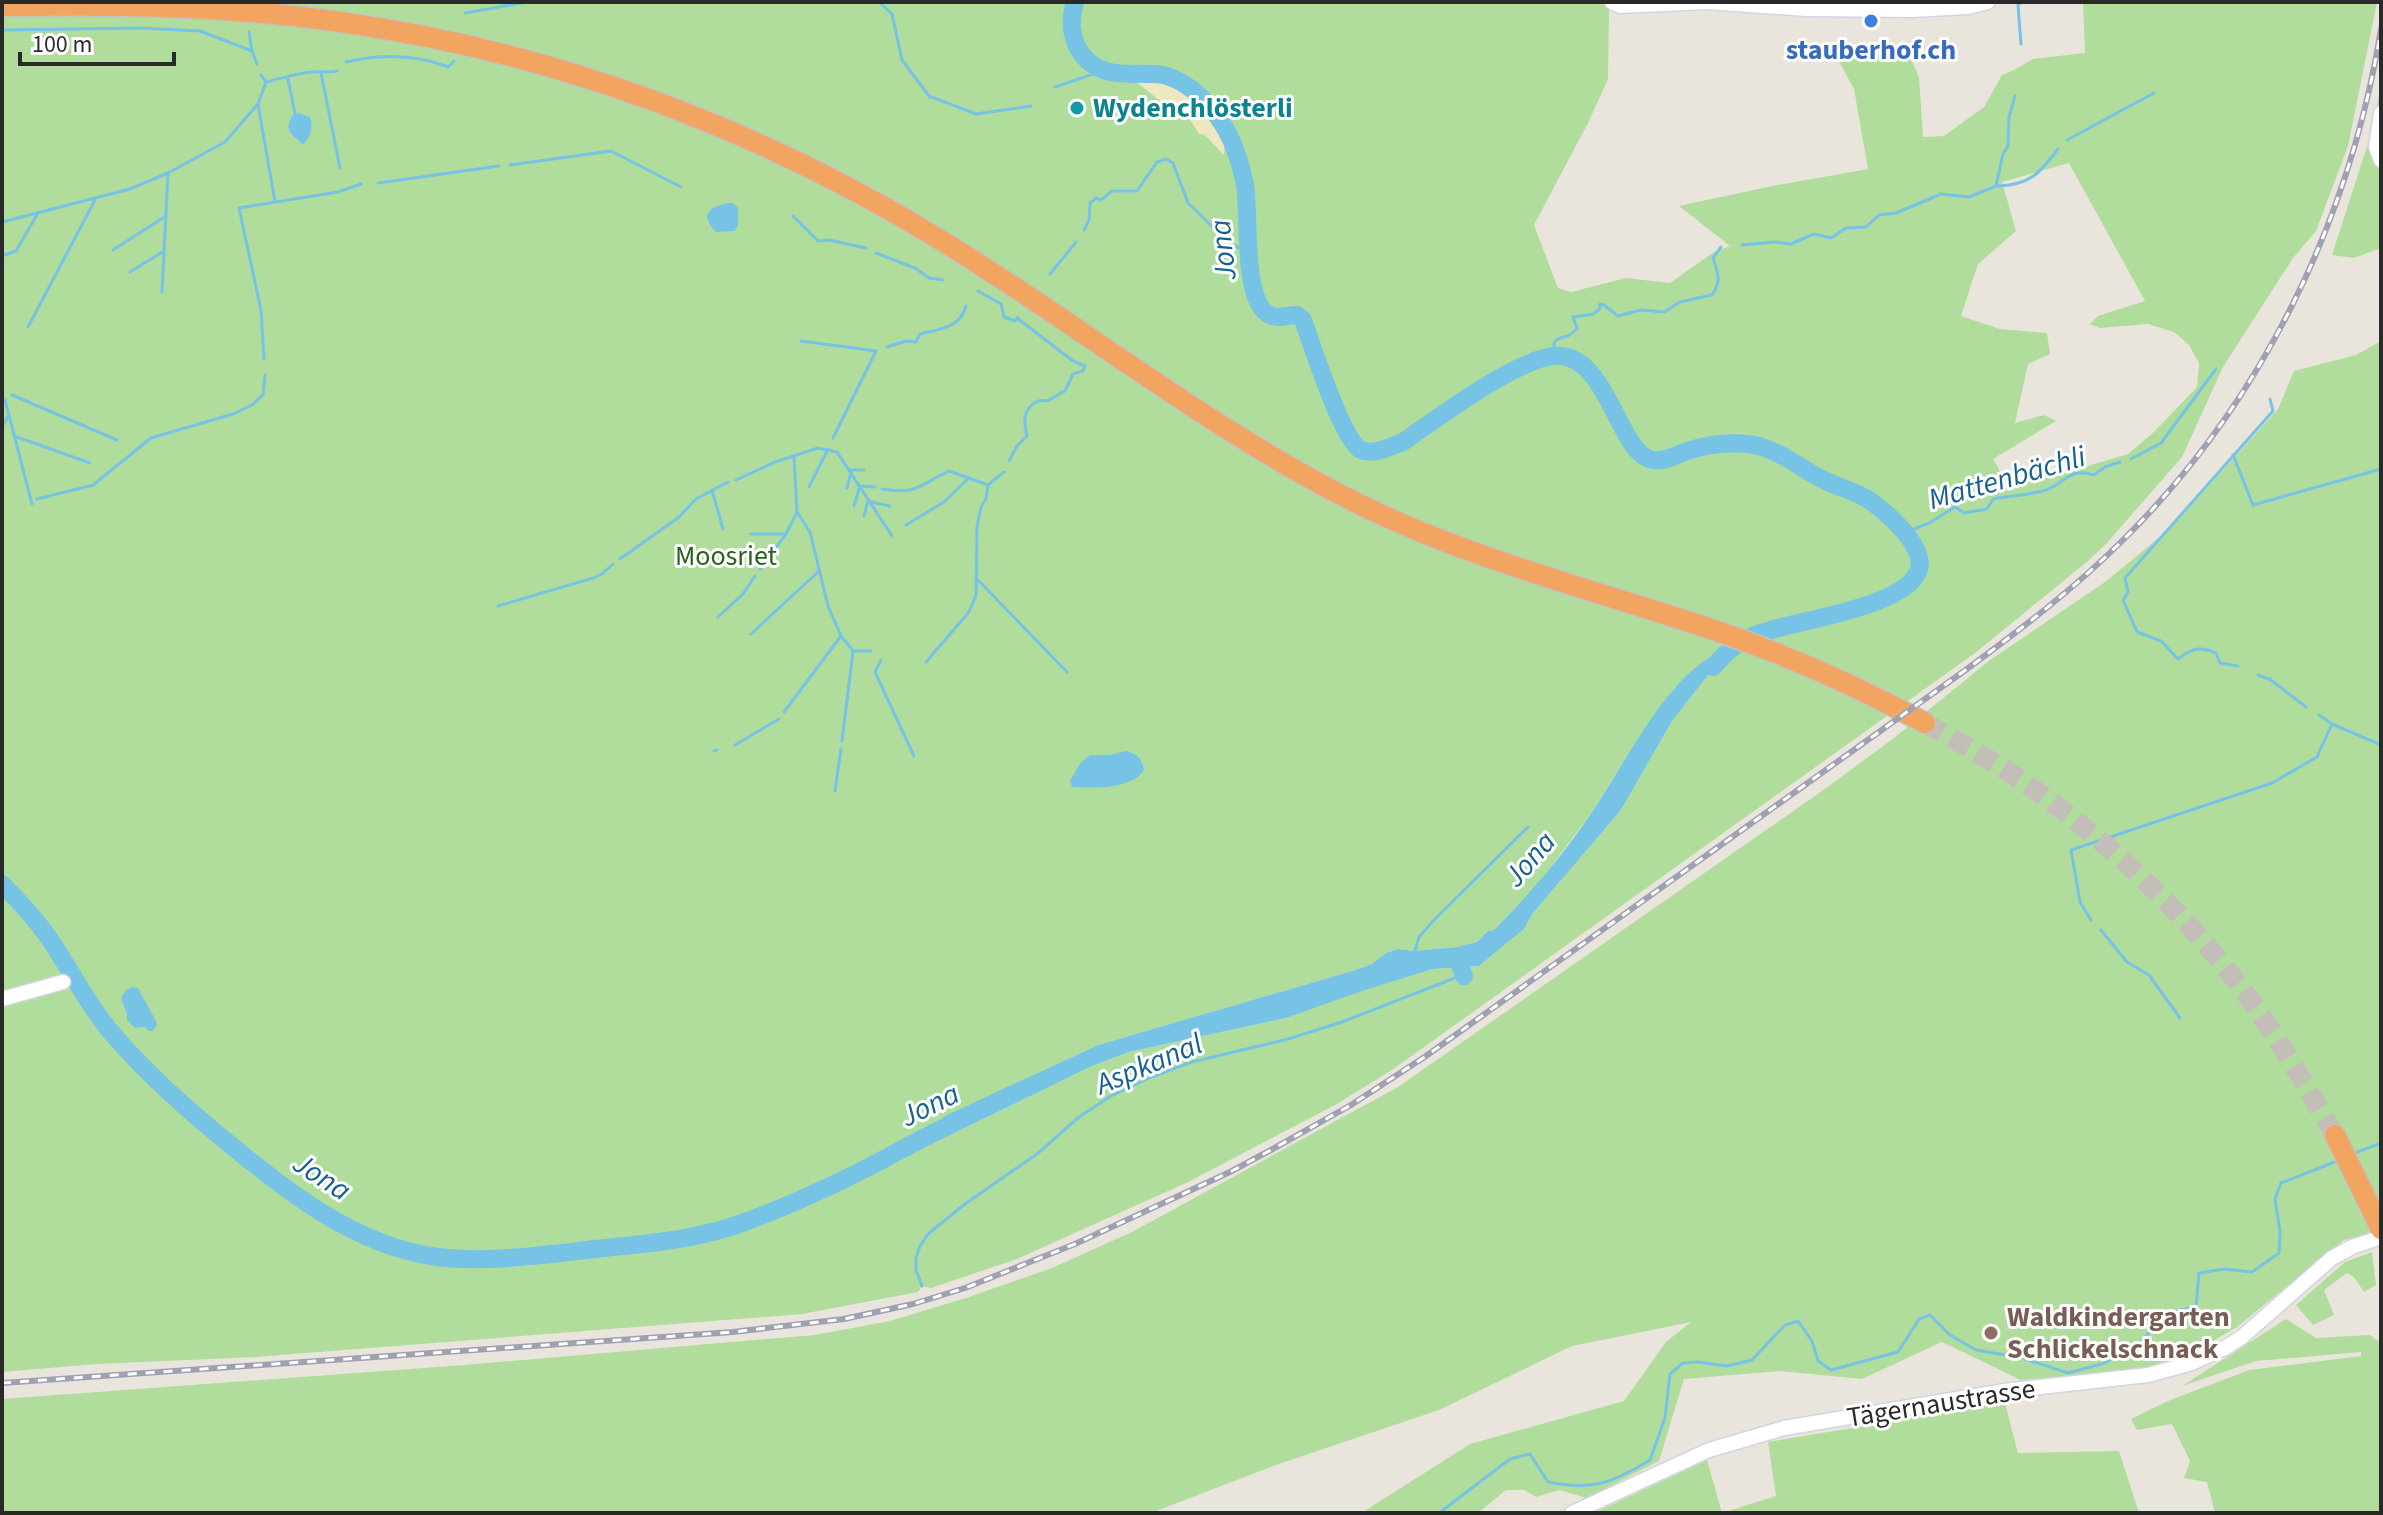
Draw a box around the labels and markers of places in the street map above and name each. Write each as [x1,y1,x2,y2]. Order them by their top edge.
marker: stauberhof.ch [1862,12,1880,30]
place label: stauberhof.ch [1786,30,1956,70]
place label: Wydenchlösterli [1093,88,1293,128]
marker: Wydenchlösterli [1068,99,1086,117]
place label: Waldkindergarten Schlickelschnack [2007,1297,2230,1369]
marker: Waldkindergarten Schlickelschnack [1982,1324,2000,1342]

